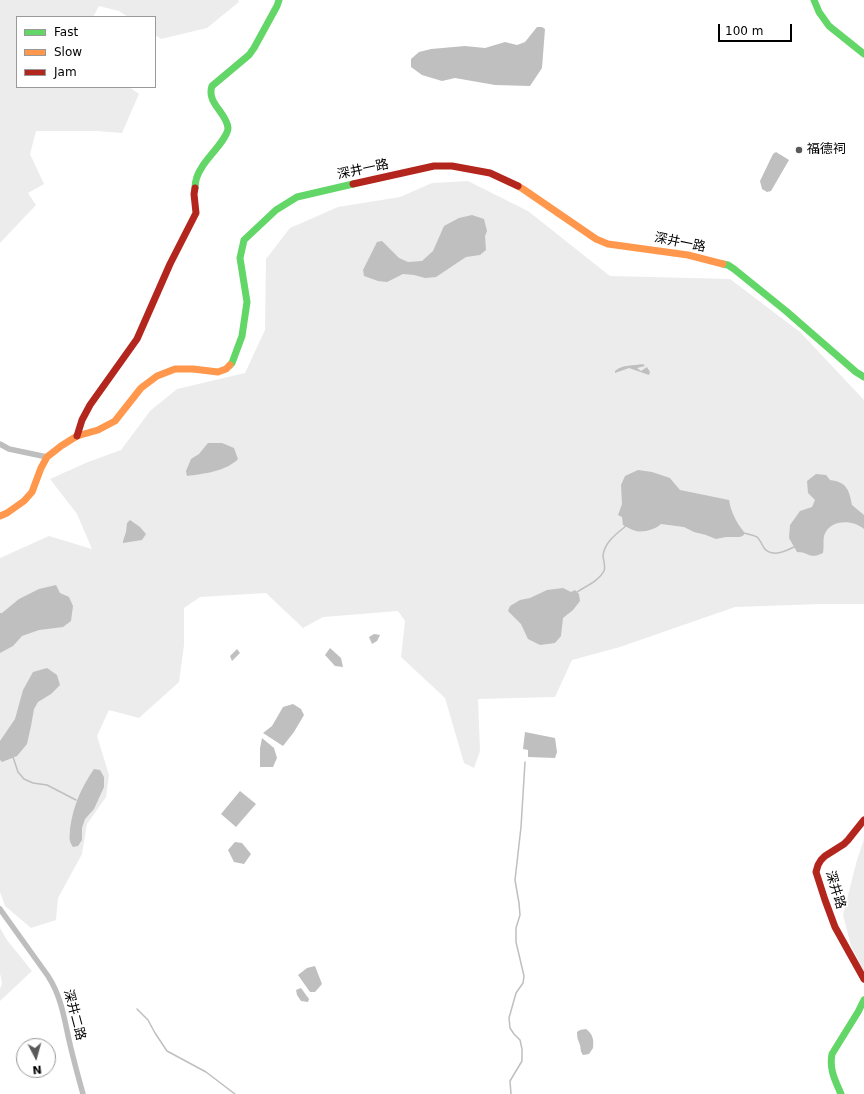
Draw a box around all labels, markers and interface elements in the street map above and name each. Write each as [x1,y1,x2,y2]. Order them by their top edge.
legend [16,16,156,88]
scale bar [720,16,794,42]
text: 100 m [725,24,763,38]
text: Fast [54,25,78,39]
text: Slow [54,45,82,59]
text: Jam [54,65,77,79]
place label: 福德祠 [807,142,846,158]
marker: 福德祠 [794,145,804,155]
street label: 深井一路 [336,157,390,183]
street label: 深井一路 [653,230,707,256]
street label: 深井路 [822,869,848,911]
street label: 深井二路 [60,988,88,1042]
north arrow [16,1038,56,1078]
text: N [32,1062,42,1076]

